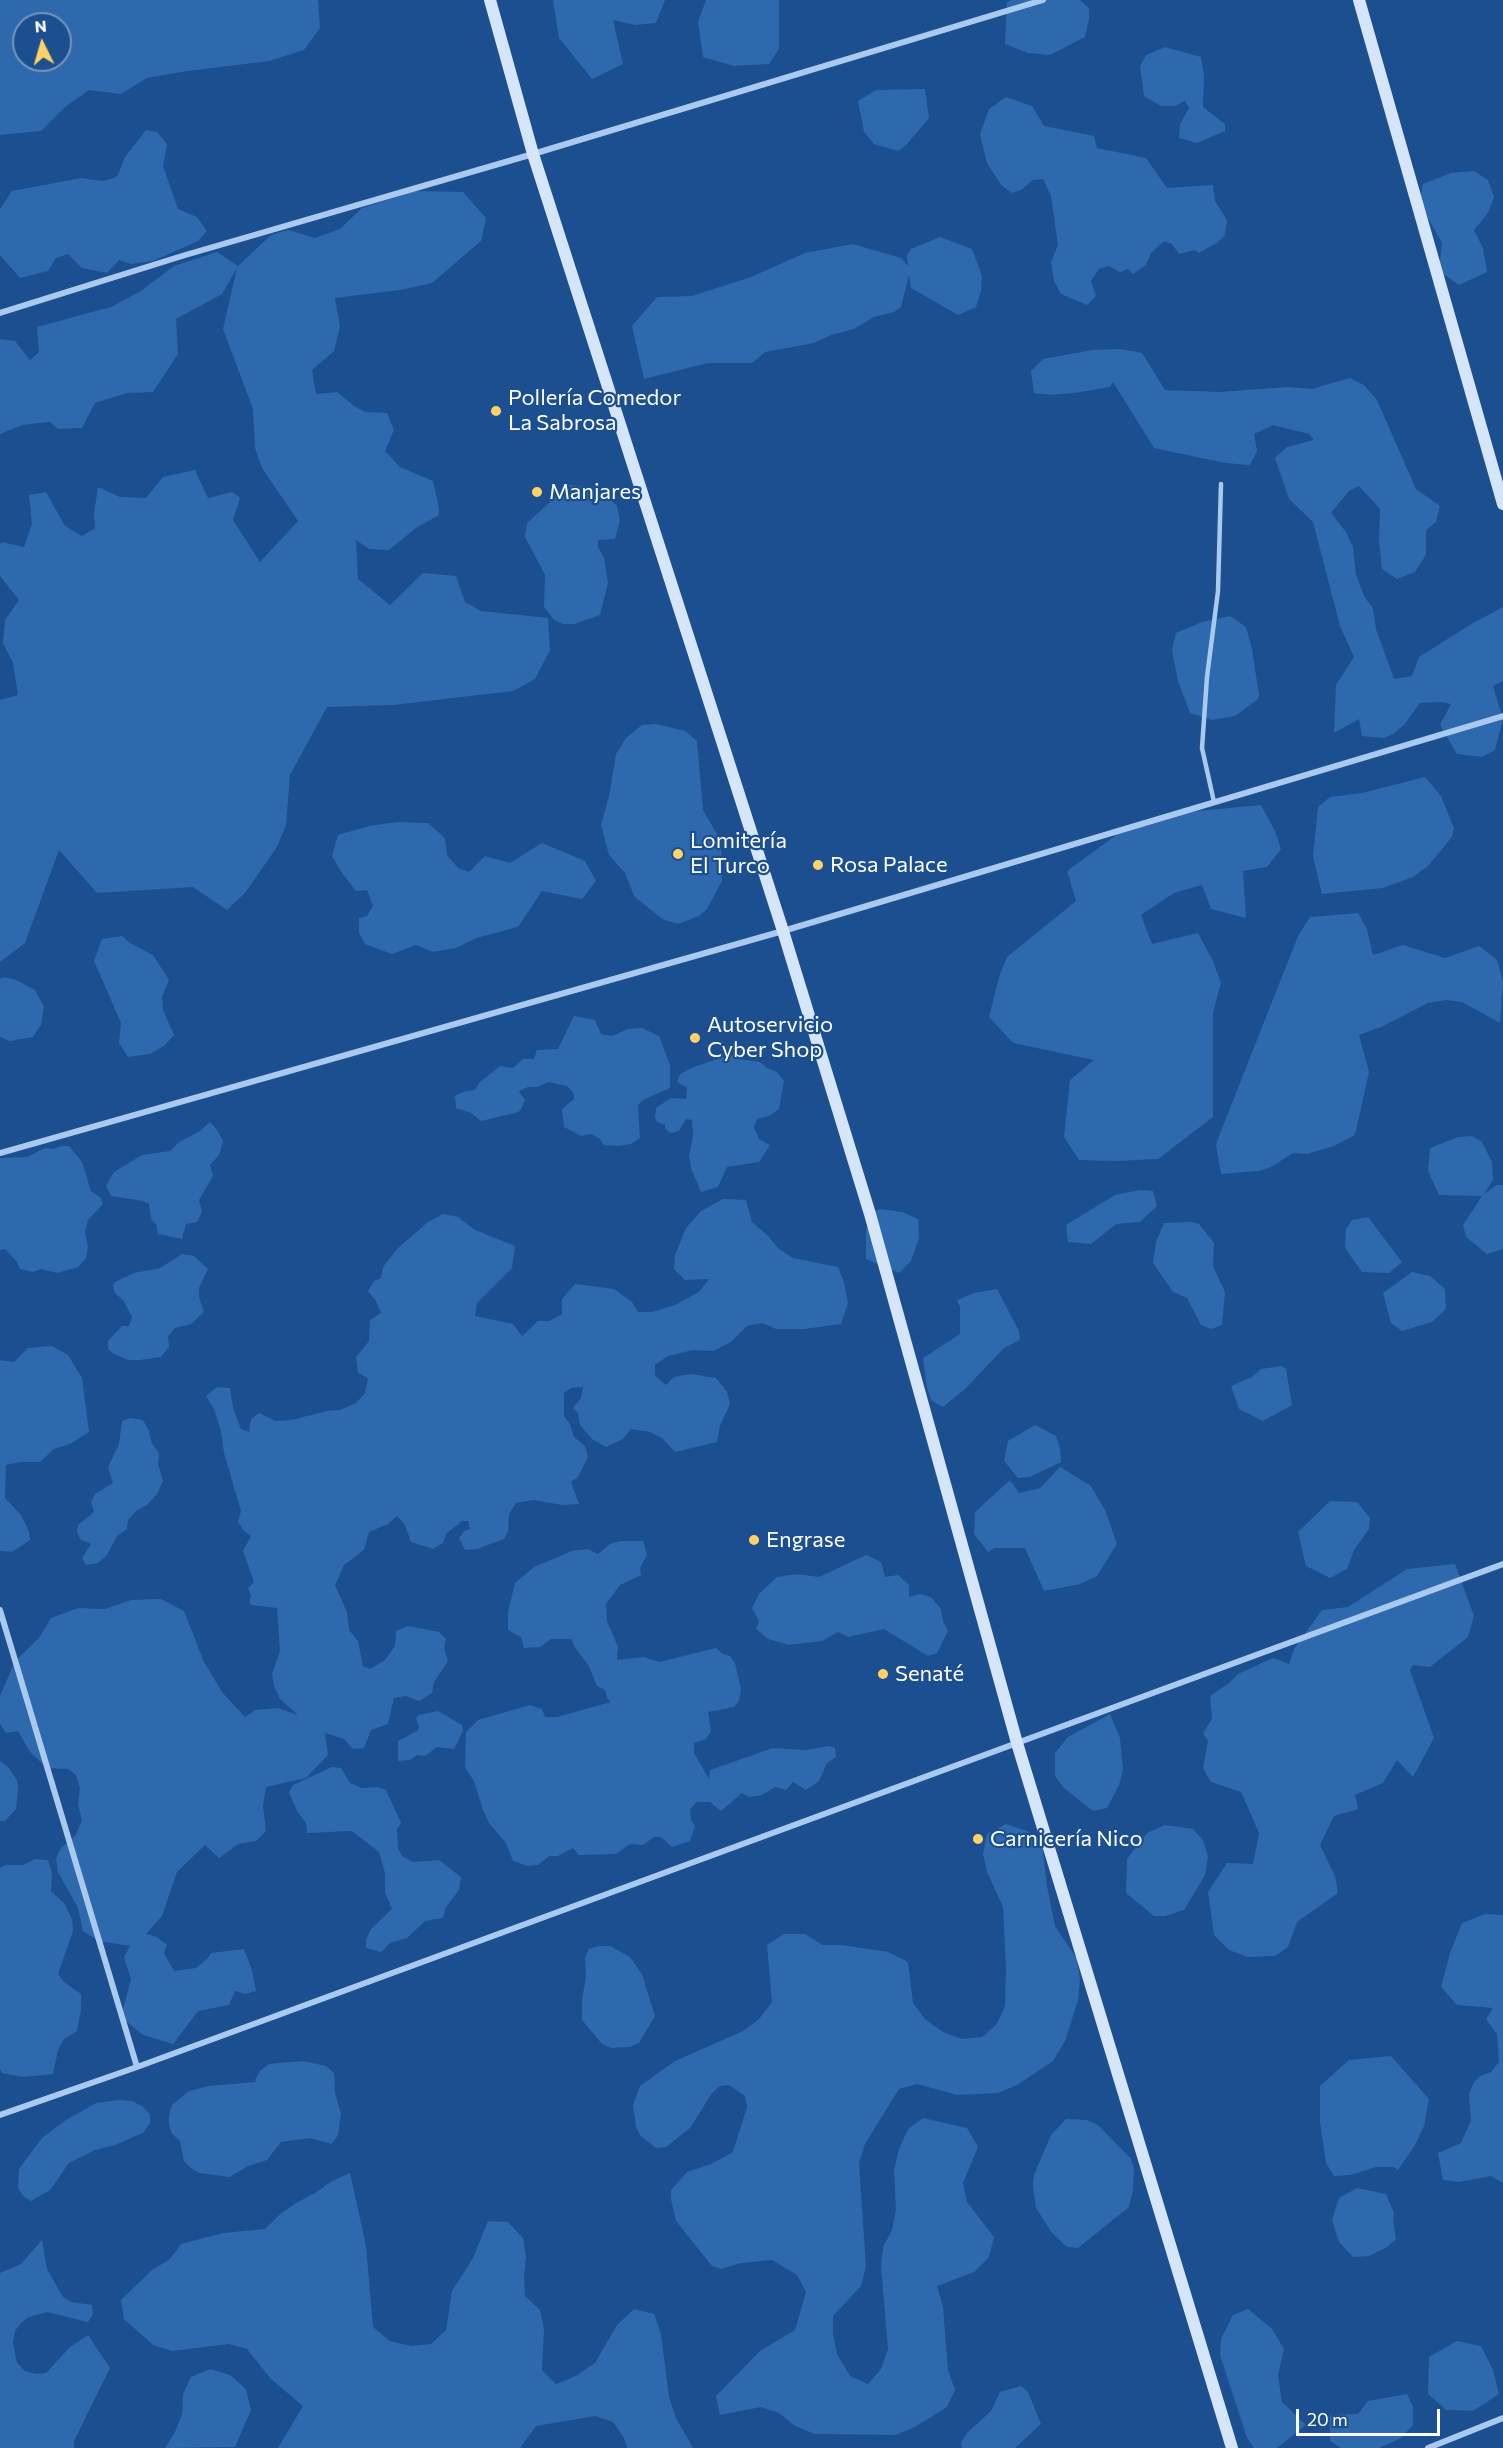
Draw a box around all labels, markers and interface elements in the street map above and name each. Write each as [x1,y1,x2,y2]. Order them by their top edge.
north arrow [12,12,72,72]
text: N [34,16,47,36]
place label: Pollería Comedor La Sabrosa [508,385,681,436]
marker: Pollería Comedor La Sabrosa [489,404,503,418]
place label: Manjares [549,479,641,505]
marker: Manjares [530,485,544,499]
place label: Lomitería El Turco [690,828,787,879]
marker: Lomitería El Turco [671,847,685,861]
place label: Rosa Palace [830,852,948,878]
marker: Rosa Palace [811,858,825,872]
place label: Autoservicio Cyber Shop [707,1012,833,1064]
marker: Autoservicio Cyber Shop [688,1031,702,1045]
place label: Engrase [766,1527,845,1553]
marker: Engrase [747,1533,761,1547]
place label: Senaté [895,1661,964,1687]
marker: Senaté [876,1667,890,1681]
place label: Carnicería Nico [990,1826,1143,1852]
marker: Carnicería Nico [971,1832,985,1846]
scale bar [1299,2397,1443,2435]
text: 20 m [1307,2408,1348,2430]

